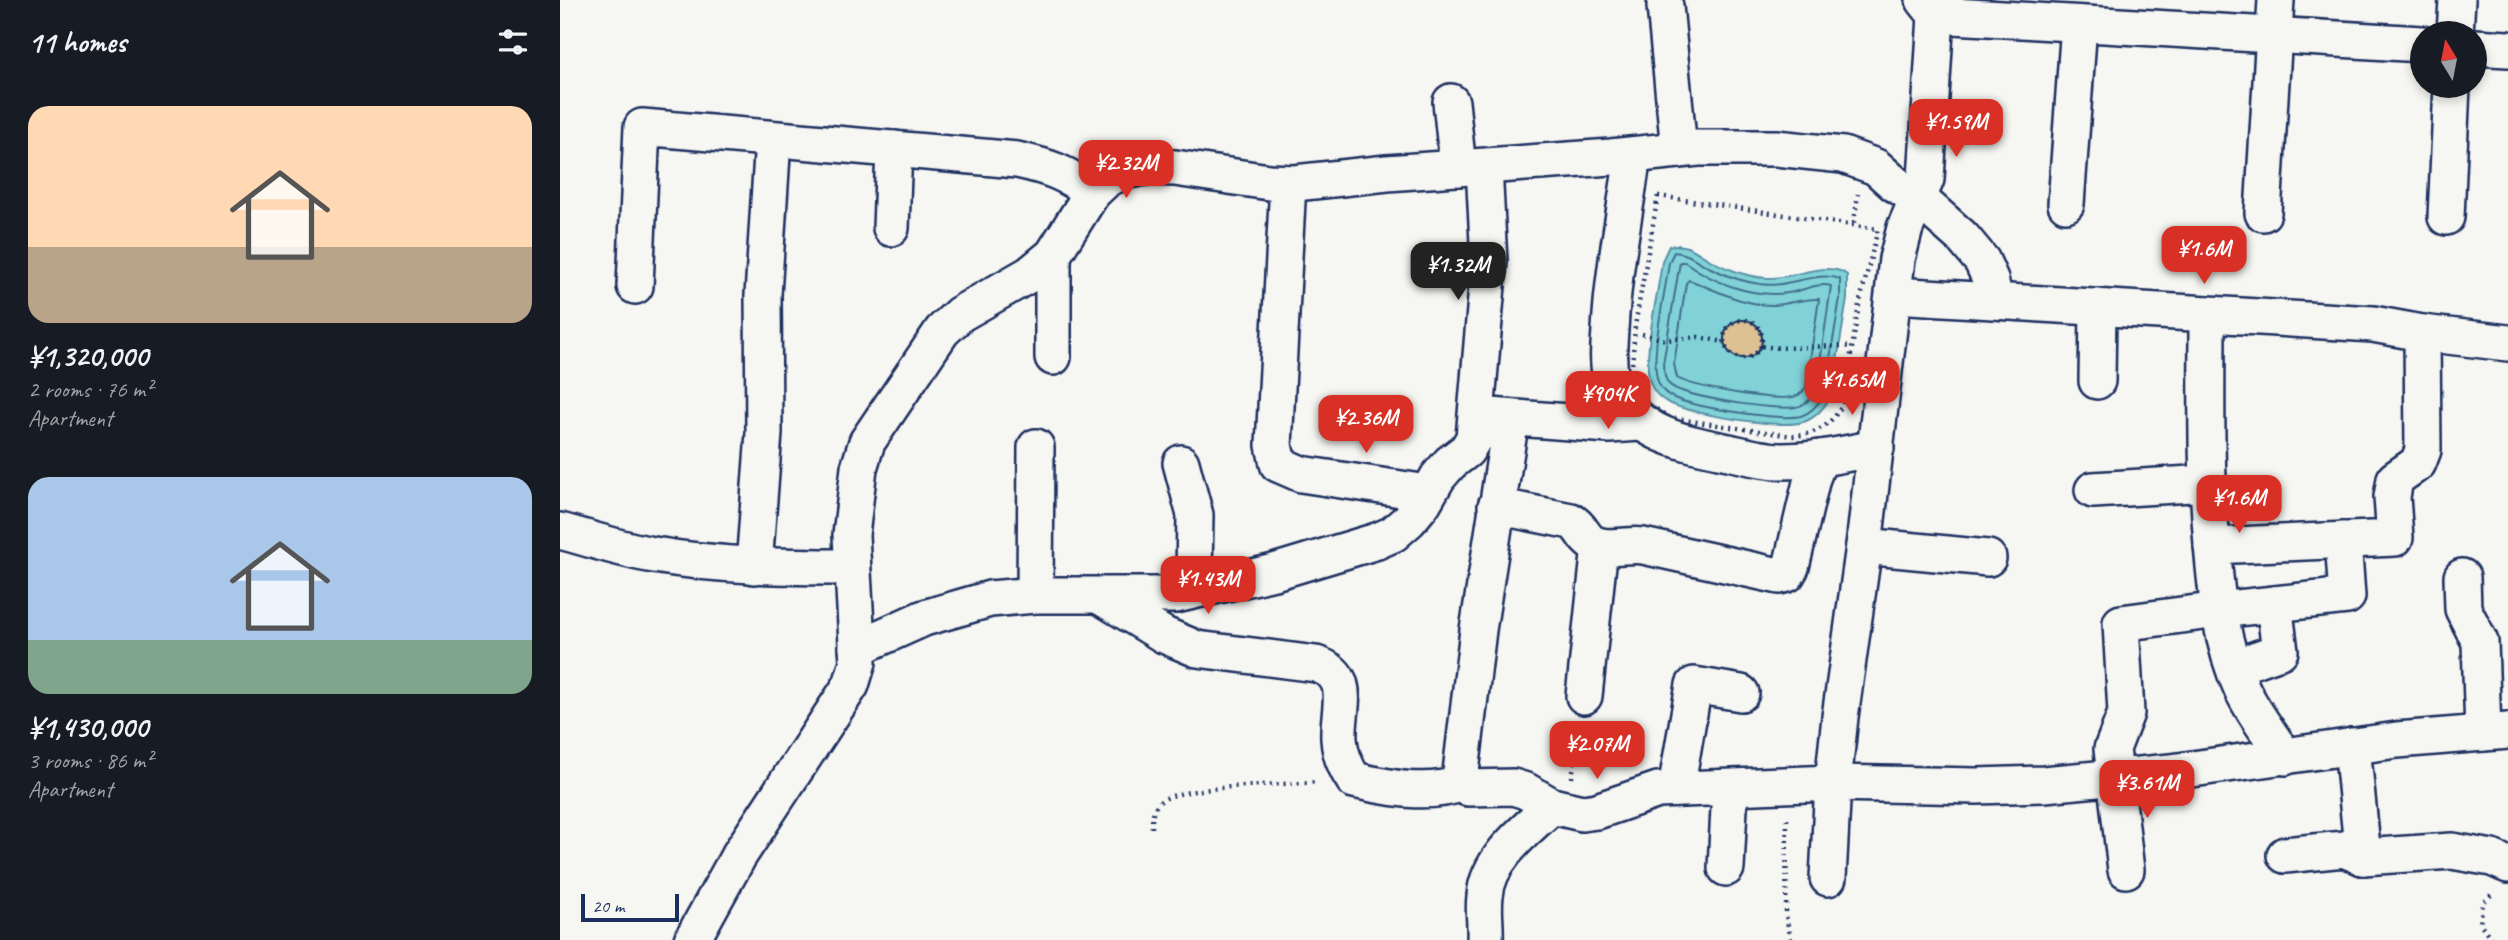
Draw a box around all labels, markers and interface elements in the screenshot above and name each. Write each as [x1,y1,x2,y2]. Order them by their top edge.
north arrow [2410,21,2487,98]
map controls [2410,21,2487,98]
text: 11 homes [28,23,126,61]
icon: filters [494,23,532,61]
pin: ¥1.59M [1899,100,2013,159]
text: ¥1.59M [1925,107,1987,136]
pin: ¥2.32M [1069,140,1183,200]
text: ¥2.32M [1095,148,1157,177]
icon: home [217,152,343,278]
pin: ¥1.6M [2155,226,2253,286]
text: ¥1.6M [2178,234,2230,263]
pin: ¥1.32M [1401,243,1515,302]
text: ¥1.32M [1427,250,1489,279]
text: ¥1,320,000 [28,337,148,375]
pin: ¥1.65M [1795,358,1909,417]
text: ¥1.65M [1821,365,1883,394]
pin: ¥904K [1559,372,1657,431]
text: 2 rooms · 76 m² [28,375,152,404]
text: ¥904K [1582,379,1634,408]
pin: ¥2.36M [1309,396,1423,455]
text: ¥2.36M [1334,403,1398,432]
text: Apartment [28,404,113,433]
pin: ¥1.6M [2190,476,2288,535]
text: ¥1.6M [2213,483,2265,512]
icon: home [217,523,343,649]
pin: ¥1.43M [1151,556,1265,616]
text: ¥1.43M [1177,564,1239,593]
text: ¥1,430,000 [28,708,148,746]
pin: ¥2.07M [1540,722,1654,781]
text: ¥2.07M [1566,729,1628,758]
text: 3 rooms · 86 m² [28,746,152,775]
pin: ¥3.61M [2090,760,2204,820]
text: ¥3.61M [2115,768,2179,797]
text: Apartment [28,775,113,804]
scale bar [581,891,679,923]
text: 20 m [592,894,624,918]

